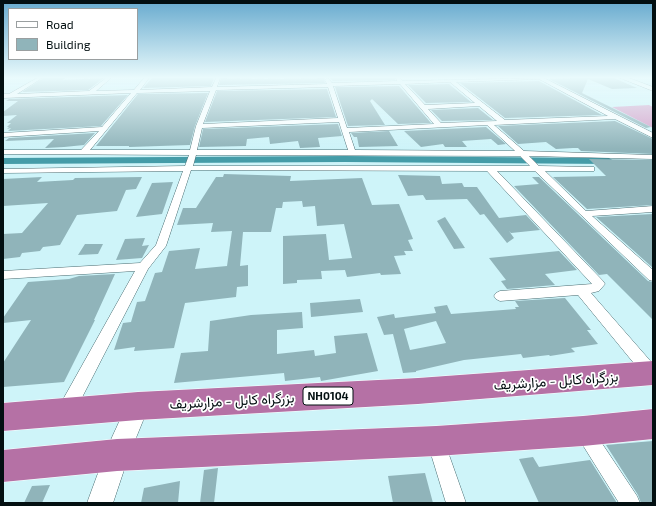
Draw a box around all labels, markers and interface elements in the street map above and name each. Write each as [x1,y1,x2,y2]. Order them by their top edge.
legend [8,8,138,60]
text: Road [46,17,74,31]
text: Building [46,37,90,51]
street label: بزرگراه کابل - مزارشریف [493,368,619,394]
road number: NH0104 [303,387,353,405]
street label: بزرگراه کابل - مزارشریف [169,389,295,413]

